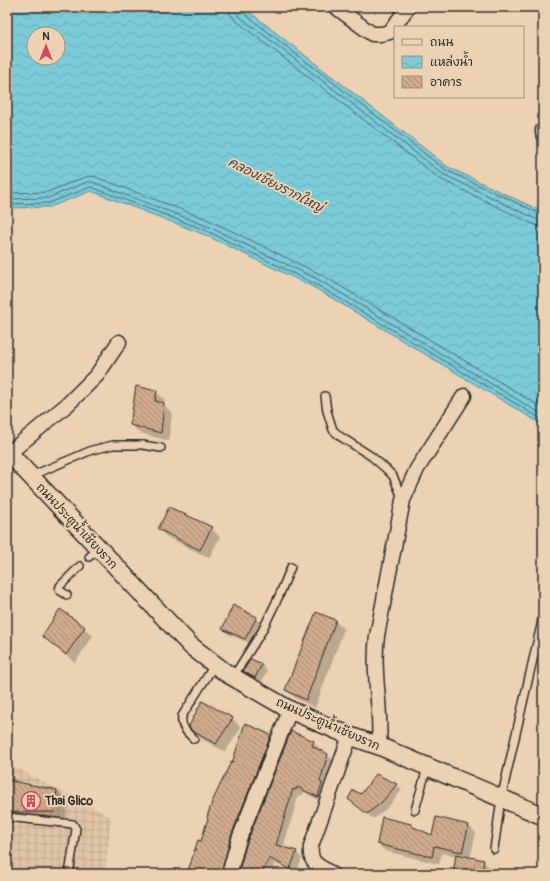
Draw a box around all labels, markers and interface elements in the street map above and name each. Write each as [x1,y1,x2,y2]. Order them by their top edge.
north arrow [26,26,66,66]
legend [394,26,524,98]
text: N [42,30,50,43]
text: ถนน [430,35,454,50]
text: แหล่งน้ำ [430,51,473,70]
text: อาคาร [430,75,462,90]
water label: คลองเชียงรากใหญ่ [226,153,329,217]
street label: ถนนประตูน้ำเชียงราก [32,478,123,573]
street label: ถนนประตูน้ำเชียงราก [273,691,384,755]
building icon: Thai Glico [20,790,42,812]
place label: Thai Glico [44,794,94,809]

